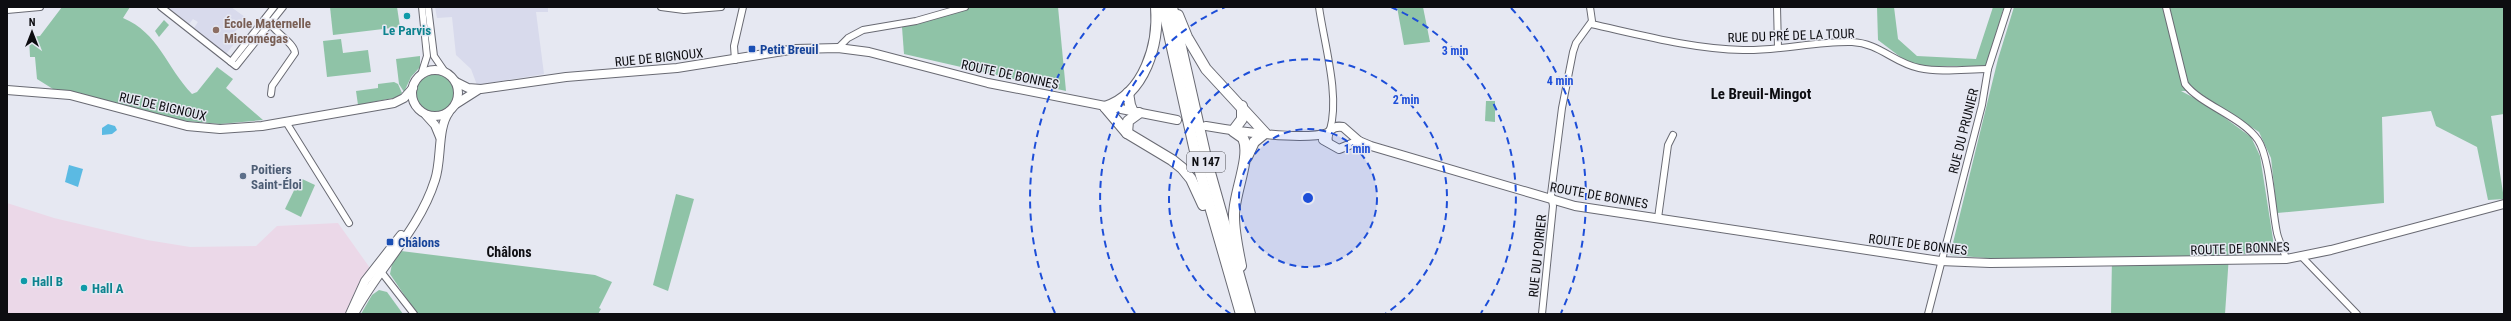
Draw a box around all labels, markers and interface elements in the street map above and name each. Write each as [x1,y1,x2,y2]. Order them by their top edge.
marker: Le Parvis [402,11,412,21]
north arrow [12,12,52,52]
text: N [29,16,36,29]
place label: École Maternelle Micromégas [224,16,311,46]
place label: Le Parvis [383,23,431,38]
marker: École Maternelle Micromégas [211,25,221,35]
street label: RUE DU PRÉ DE LA TOUR [1727,26,1855,45]
place label: Petit Breuil [760,42,818,57]
marker: Petit Breuil [747,44,757,54]
text: 3 min [1442,44,1468,58]
street label: RUE DE BIGNOUX [614,45,704,70]
street label: ROUTE DE BONNES [960,57,1060,92]
text: 4 min [1547,74,1573,88]
district label: Le Breuil-Mingot [1711,85,1812,103]
street label: RUE DU PRUNIER [1946,87,1981,175]
street label: RUE DE BIGNOUX [118,89,208,124]
text: 2 min [1393,93,1419,107]
text: 1 min [1344,142,1370,156]
road number: N 147 [1187,152,1225,172]
place label: Poitiers Saint-Éloi [251,162,302,192]
marker: Poitiers Saint-Éloi [238,171,248,181]
street label: ROUTE DE BONNES [1549,179,1649,212]
centre of rings [1301,191,1315,205]
street label: RUE DU POIRIER [1526,214,1549,298]
street label: ROUTE DE BONNES [1868,231,1968,258]
place label: Châlons [398,235,440,250]
marker: Châlons [385,237,395,247]
street label: ROUTE DE BONNES [2190,239,2290,258]
district label: Châlons [486,244,532,260]
place label: Hall B [32,274,63,289]
marker: Hall B [19,276,29,286]
place label: Hall A [92,281,124,296]
marker: Hall A [79,283,89,293]

